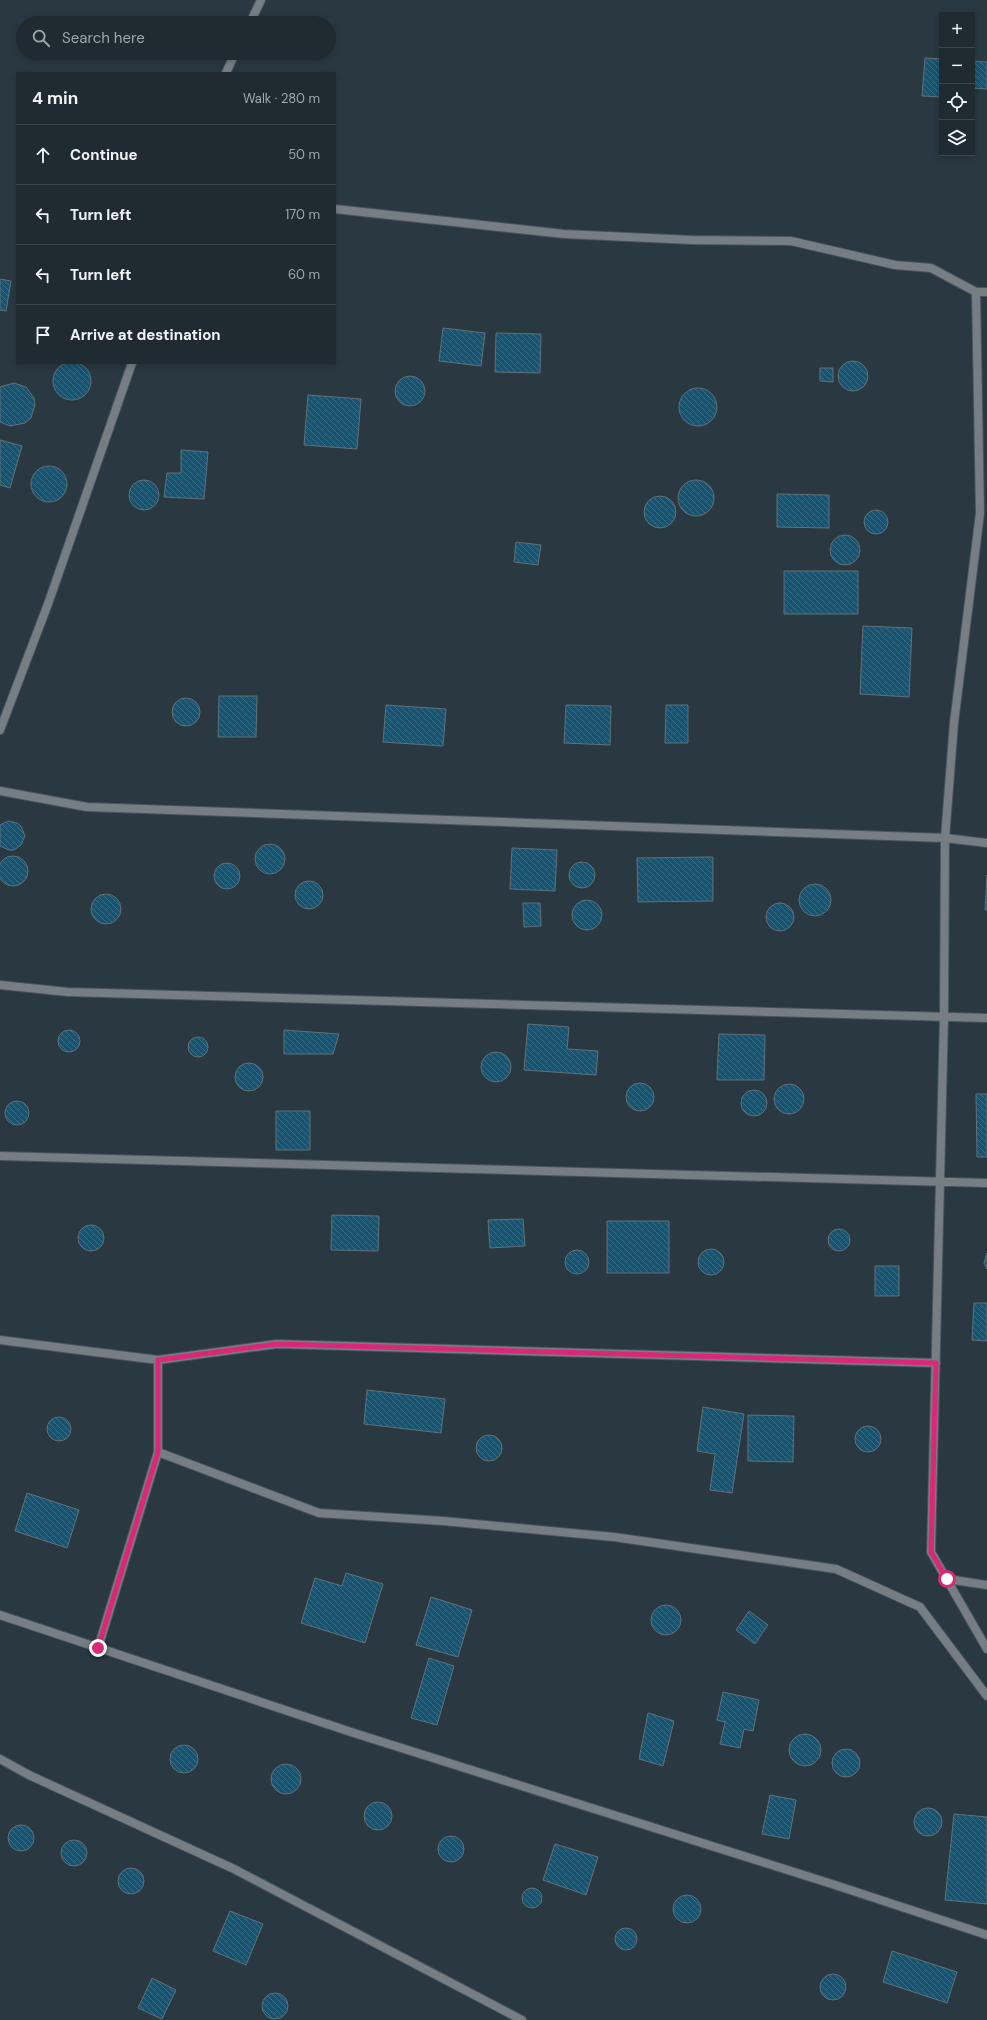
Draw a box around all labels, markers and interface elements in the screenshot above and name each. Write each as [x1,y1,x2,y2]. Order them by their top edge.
map controls [939,12,975,156]
button: + [939,12,975,48]
search box [16,16,336,60]
icon: search [30,27,52,49]
text: Search here [62,28,145,48]
button: − [939,48,975,84]
button: locate [939,84,975,120]
text: 4 min [32,87,78,109]
text: Walk · 280 m [243,90,320,107]
button: layers [939,120,975,156]
icon: ahead [32,144,54,166]
text: Continue [70,145,138,165]
text: 50 m [288,146,320,163]
icon: left [32,204,54,226]
text: Turn left [70,205,131,225]
text: 170 m [285,206,320,223]
icon: left [32,264,54,286]
text: Turn left [70,265,131,285]
text: 60 m [288,266,320,283]
icon: arrive [32,324,54,346]
text: Arrive at destination [70,325,221,345]
route start [938,1570,956,1588]
route end [89,1639,107,1657]

